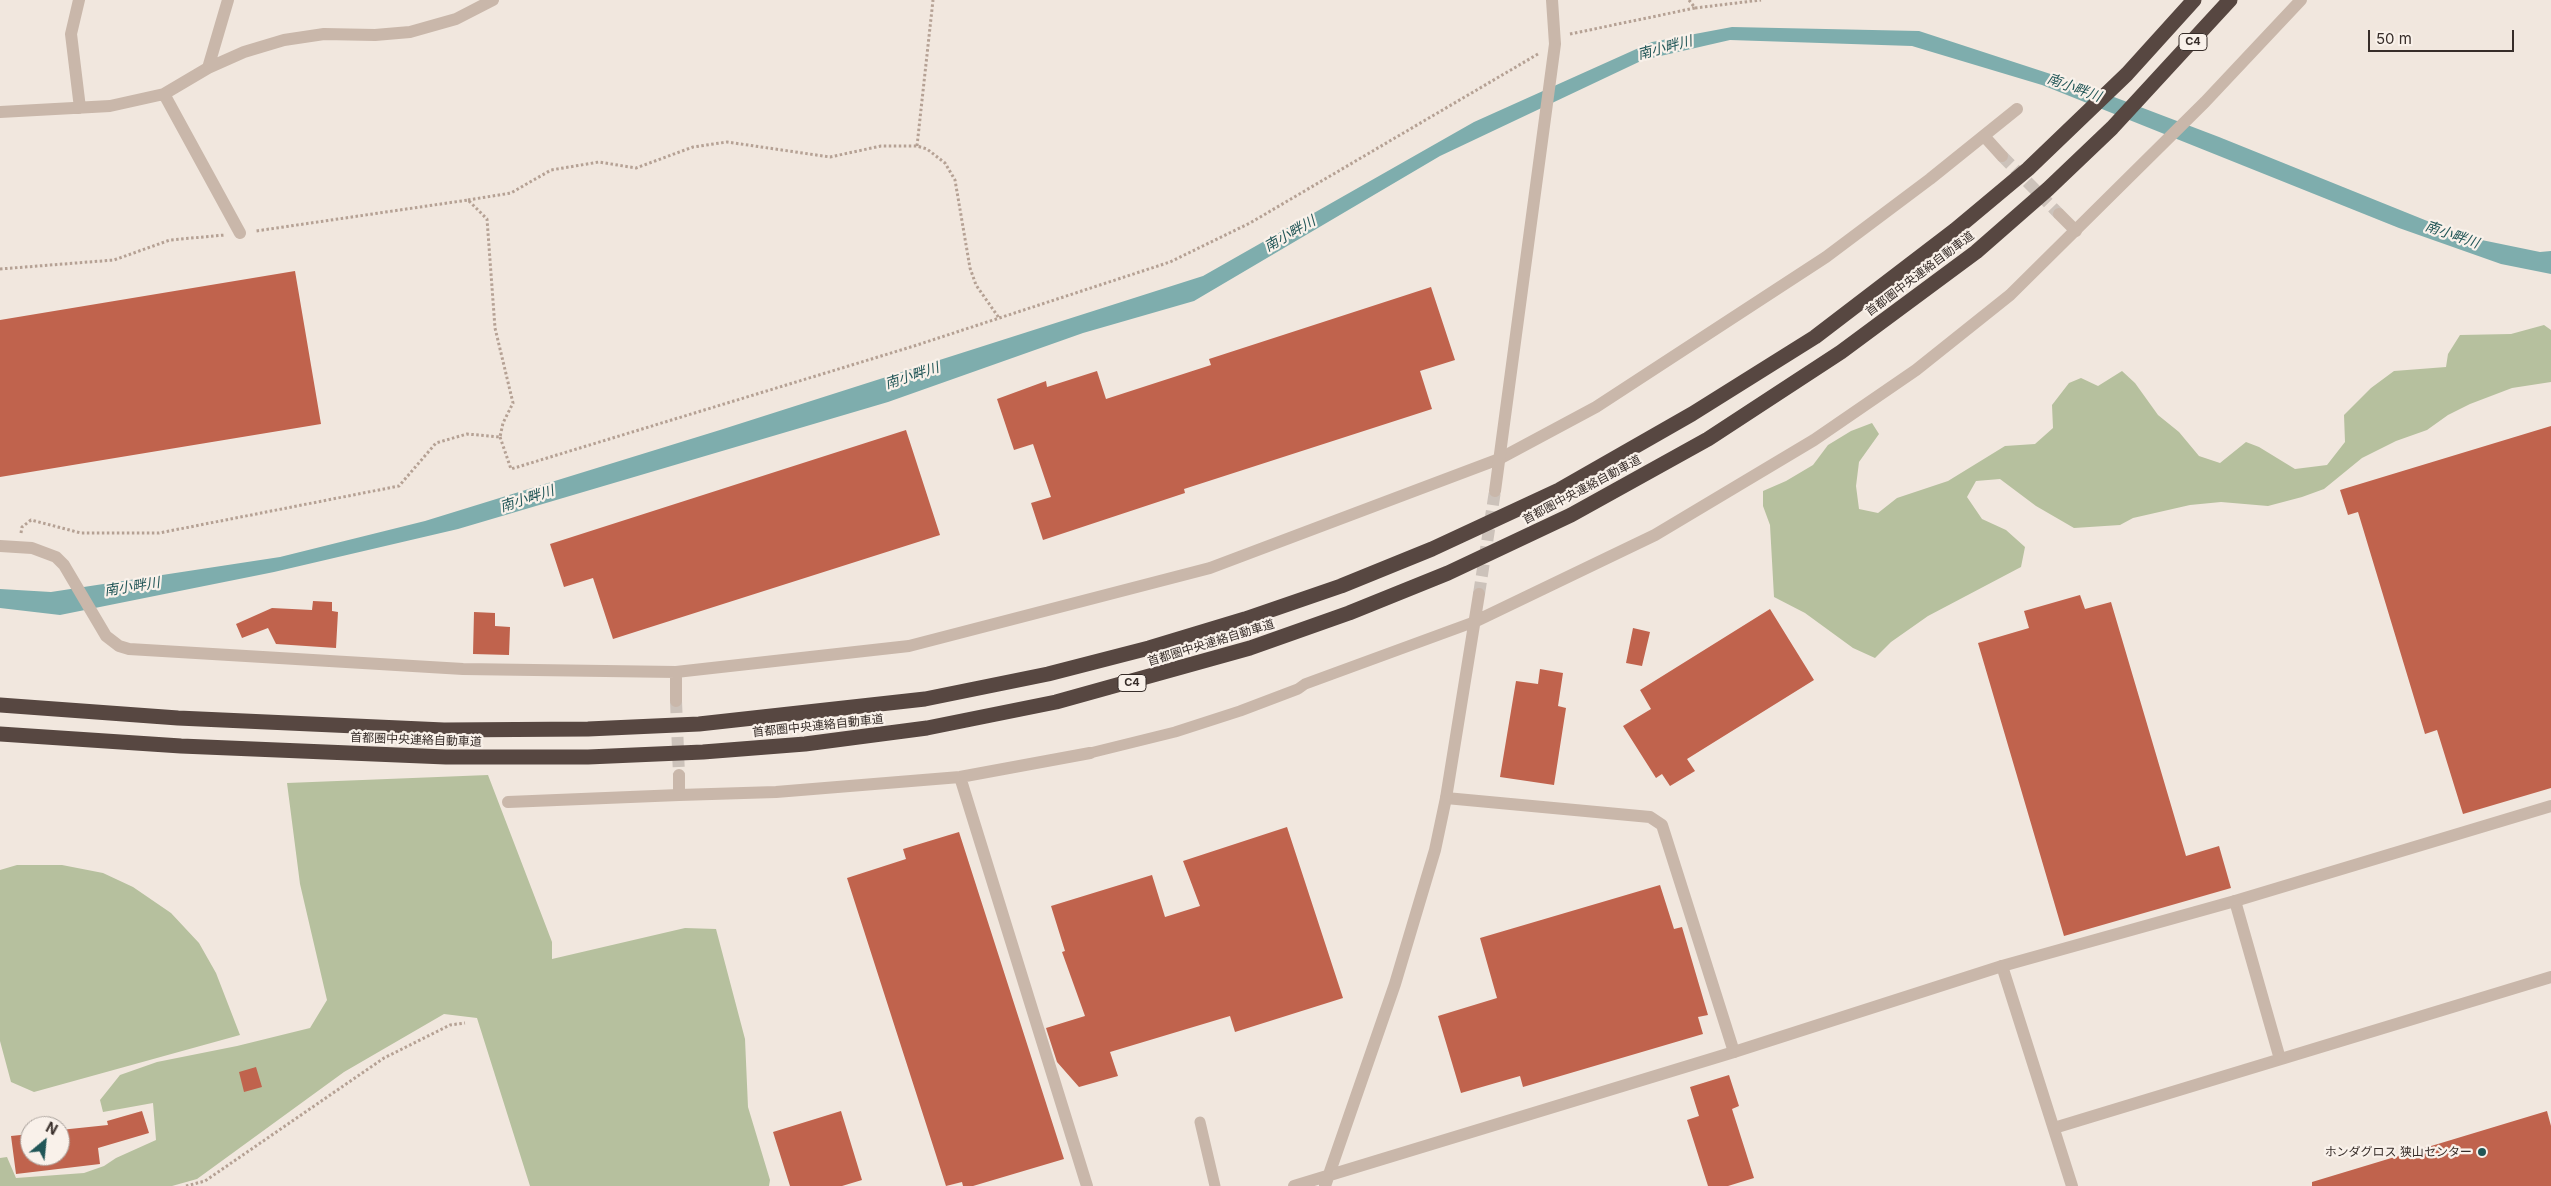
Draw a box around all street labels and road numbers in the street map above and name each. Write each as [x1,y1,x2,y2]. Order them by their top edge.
road number: C4 [2179,34,2207,51]
street label: 首都圏中央連絡自動車道 [1863,229,1977,319]
street label: 首都圏中央連絡自動車道 [1520,453,1644,527]
street label: 首都圏中央連絡自動車道 [1146,617,1276,669]
road number: C4 [1118,674,1146,691]
street label: 首都圏中央連絡自動車道 [752,712,884,740]
street label: 首都圏中央連絡自動車道 [350,731,482,749]

